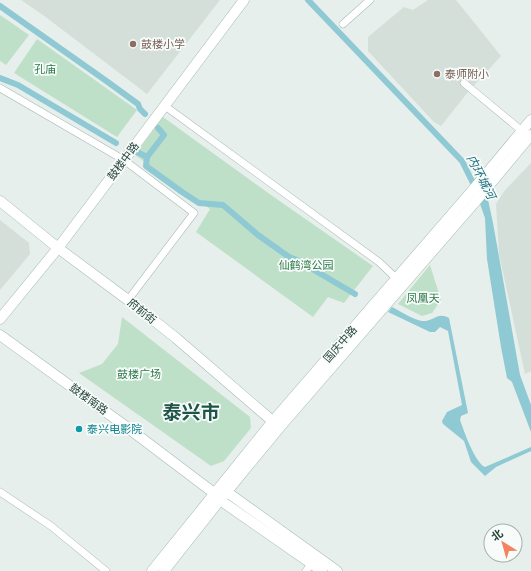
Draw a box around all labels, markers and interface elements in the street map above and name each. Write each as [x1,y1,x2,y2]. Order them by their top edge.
place label: 鼓楼小学 [141,38,185,50]
marker: 鼓楼小学 [128,39,138,49]
park label: 孔庙 [34,63,56,75]
place label: 泰师附小 [445,68,489,80]
marker: 泰师附小 [432,69,442,79]
street label: 鼓楼中路 [105,140,141,182]
water label: 内环城河 [464,152,499,203]
park label: 仙鹤湾公园 [279,259,334,271]
park label: 凤凰天 [407,292,440,304]
street label: 府前街 [125,296,159,326]
street label: 国庆中路 [321,323,359,365]
park label: 鼓楼广场 [117,368,161,380]
street label: 鼓楼南路 [68,381,110,417]
district label: 泰兴市 [162,402,220,423]
place label: 泰兴电影院 [87,423,142,435]
marker: 泰兴电影院 [74,424,84,434]
north arrow [483,523,523,563]
text: 北 [489,527,505,543]

